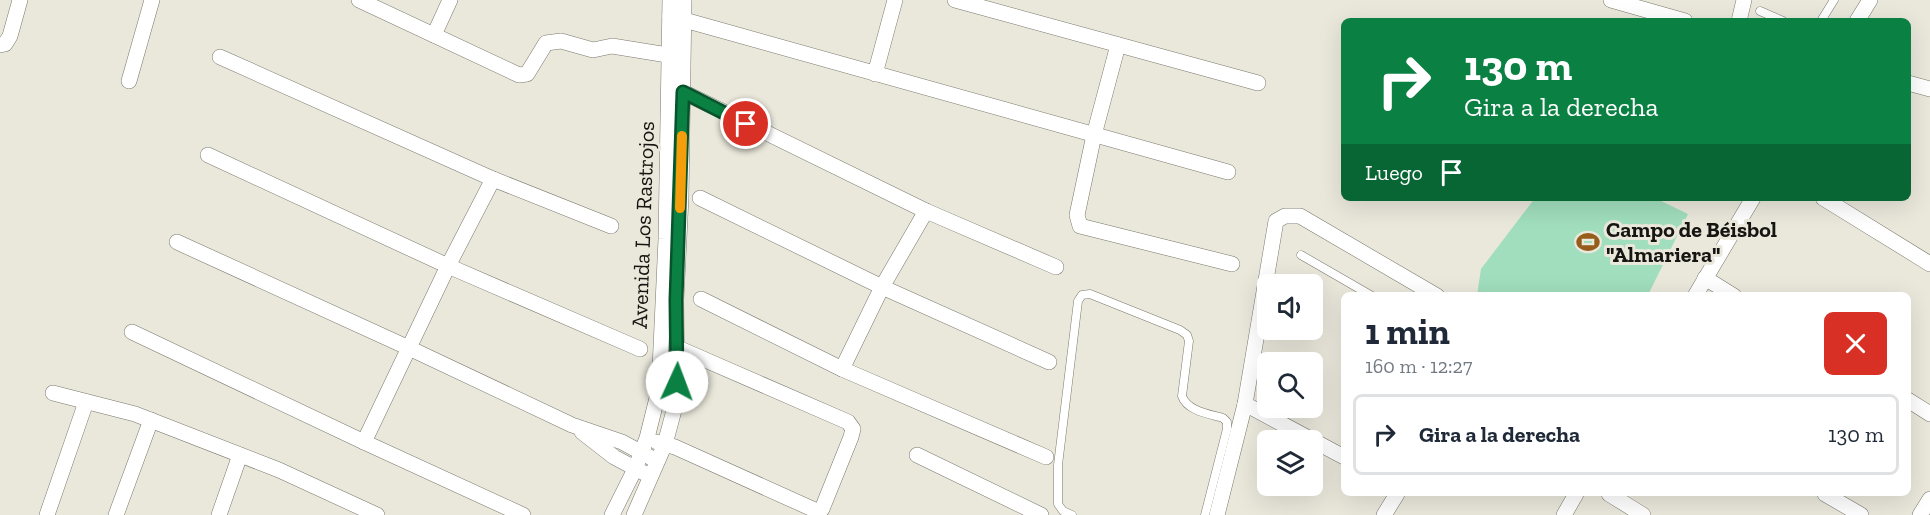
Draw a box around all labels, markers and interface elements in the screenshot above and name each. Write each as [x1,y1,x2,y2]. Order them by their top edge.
text: 130 m [1464,40,1572,91]
icon: right [1365,42,1443,120]
text: Gira a la derecha [1464,91,1658,123]
pin [720,98,771,149]
icon: arrive [729,107,762,140]
street label: Avenida Los Rastrojos [626,121,660,329]
icon: arrive [1435,156,1468,189]
text: Luego [1365,159,1423,186]
place label: Campo de Béisbol "Almariera" [1606,216,1777,268]
sports icon: Campo de Béisbol "Almariera" [1575,229,1601,255]
map controls [1257,274,1323,496]
button: sound [1257,274,1323,340]
text: 1 min [1365,310,1450,353]
button: close [1824,312,1887,375]
position arrow [645,350,709,414]
button: search [1257,352,1323,418]
text: 160 m · 12:27 [1365,354,1472,378]
icon: right [1368,418,1401,451]
text: Gira a la derecha [1419,421,1580,448]
text: 130 m [1828,421,1884,448]
button: layers [1257,430,1323,496]

